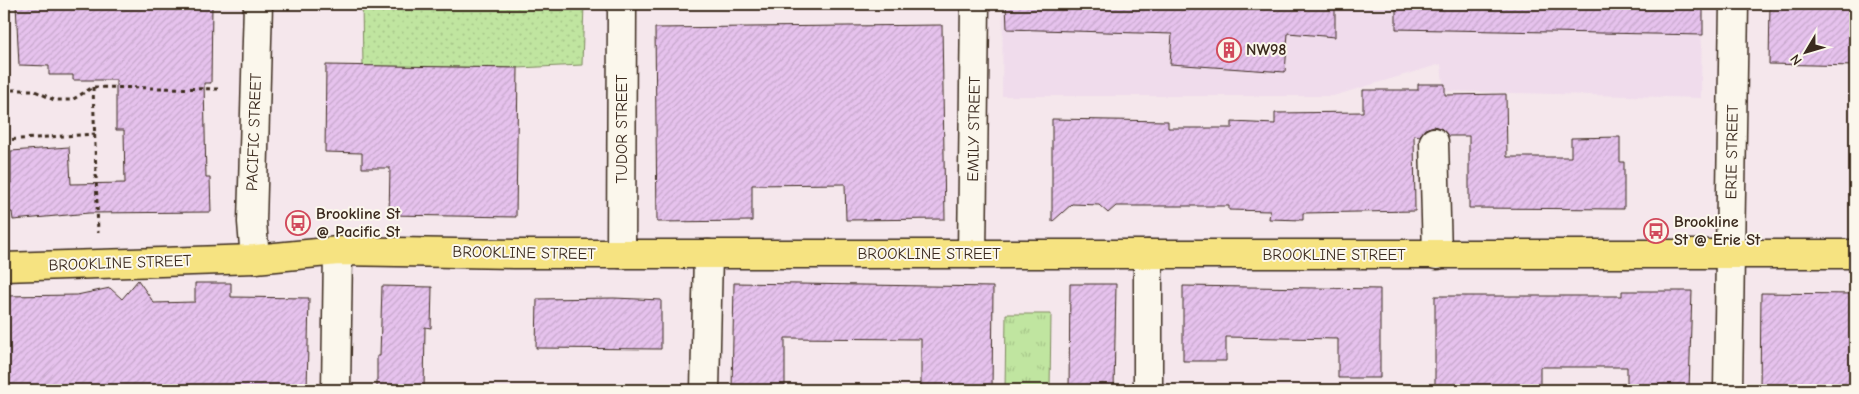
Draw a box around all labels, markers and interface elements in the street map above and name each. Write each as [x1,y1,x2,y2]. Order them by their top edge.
north arrow [1782,28,1832,78]
building icon: NW98 [1216,37,1242,63]
place label: NW98 [1246,41,1287,59]
text: N [1787,51,1806,69]
street label: PACIFIC STREET [243,72,265,191]
street label: TUDOR STREET [613,74,631,184]
street label: EMILY STREET [964,76,984,182]
street label: ERIE STREET [1722,104,1742,200]
place label: Brookline St @ Pacific St [316,205,401,241]
bus stop icon: Brookline St @ Pacific St [285,210,311,236]
place label: Brookline St @ Erie St [1674,213,1761,249]
bus stop icon: Brookline St @ Erie St [1643,218,1669,244]
street label: BROOKLINE STREET [452,243,596,263]
street label: BROOKLINE STREET [857,245,1001,263]
street label: BROOKLINE STREET [1262,246,1406,264]
street label: BROOKLINE STREET [48,251,192,274]

